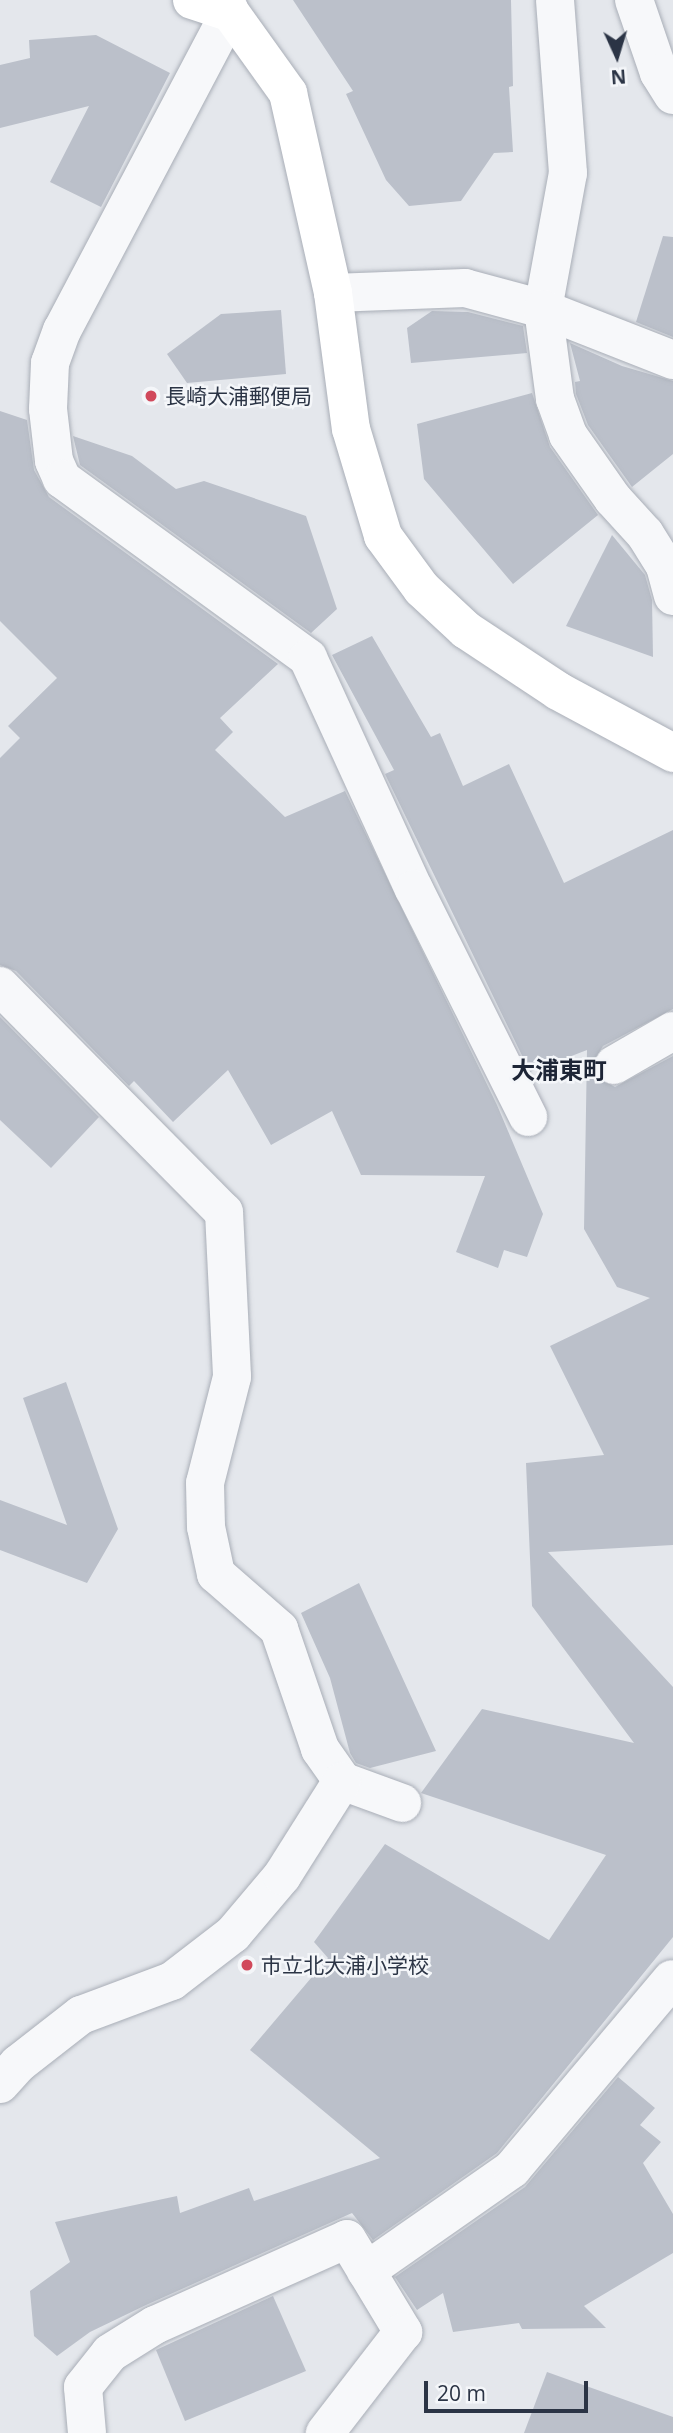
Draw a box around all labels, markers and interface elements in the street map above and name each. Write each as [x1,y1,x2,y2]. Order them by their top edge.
north arrow [582,21,652,91]
text: N [610,63,627,90]
place label: 長崎大浦郵便局 [165,383,312,409]
marker: 長崎大浦郵便局 [143,388,159,404]
district label: 大浦東町 [511,1056,607,1084]
place label: 市立北大浦小学校 [261,1952,429,1978]
marker: 市立北大浦小学校 [239,1957,255,1973]
scale bar [428,2366,592,2410]
text: 20 m [437,2379,486,2407]

